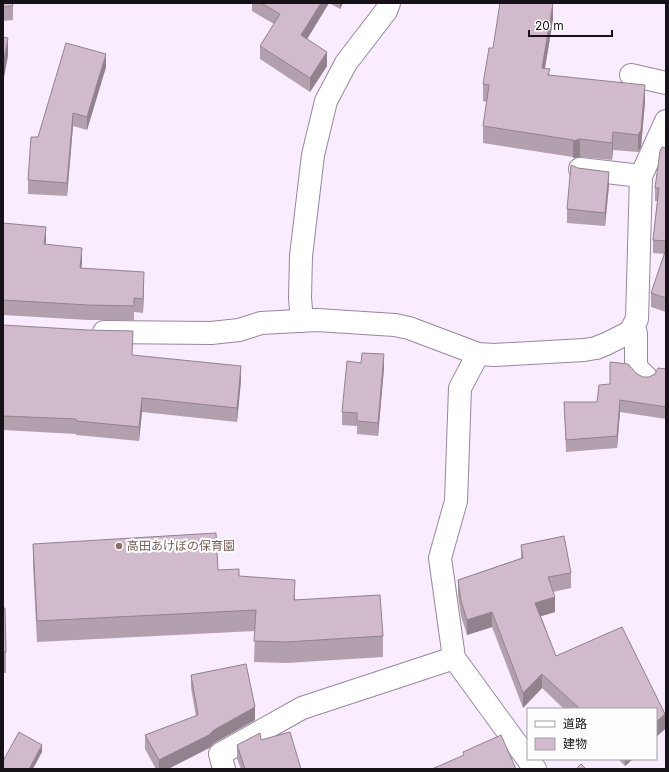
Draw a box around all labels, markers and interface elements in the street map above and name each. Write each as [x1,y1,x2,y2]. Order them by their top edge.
scale bar [529,12,612,38]
text: 20 m [535,18,564,33]
place label: 高田あけぼの保育園 [127,538,235,553]
marker: 高田あけぼの保育園 [114,541,124,551]
legend [527,708,657,760]
text: 道路 [563,716,587,731]
text: 建物 [563,736,587,751]

